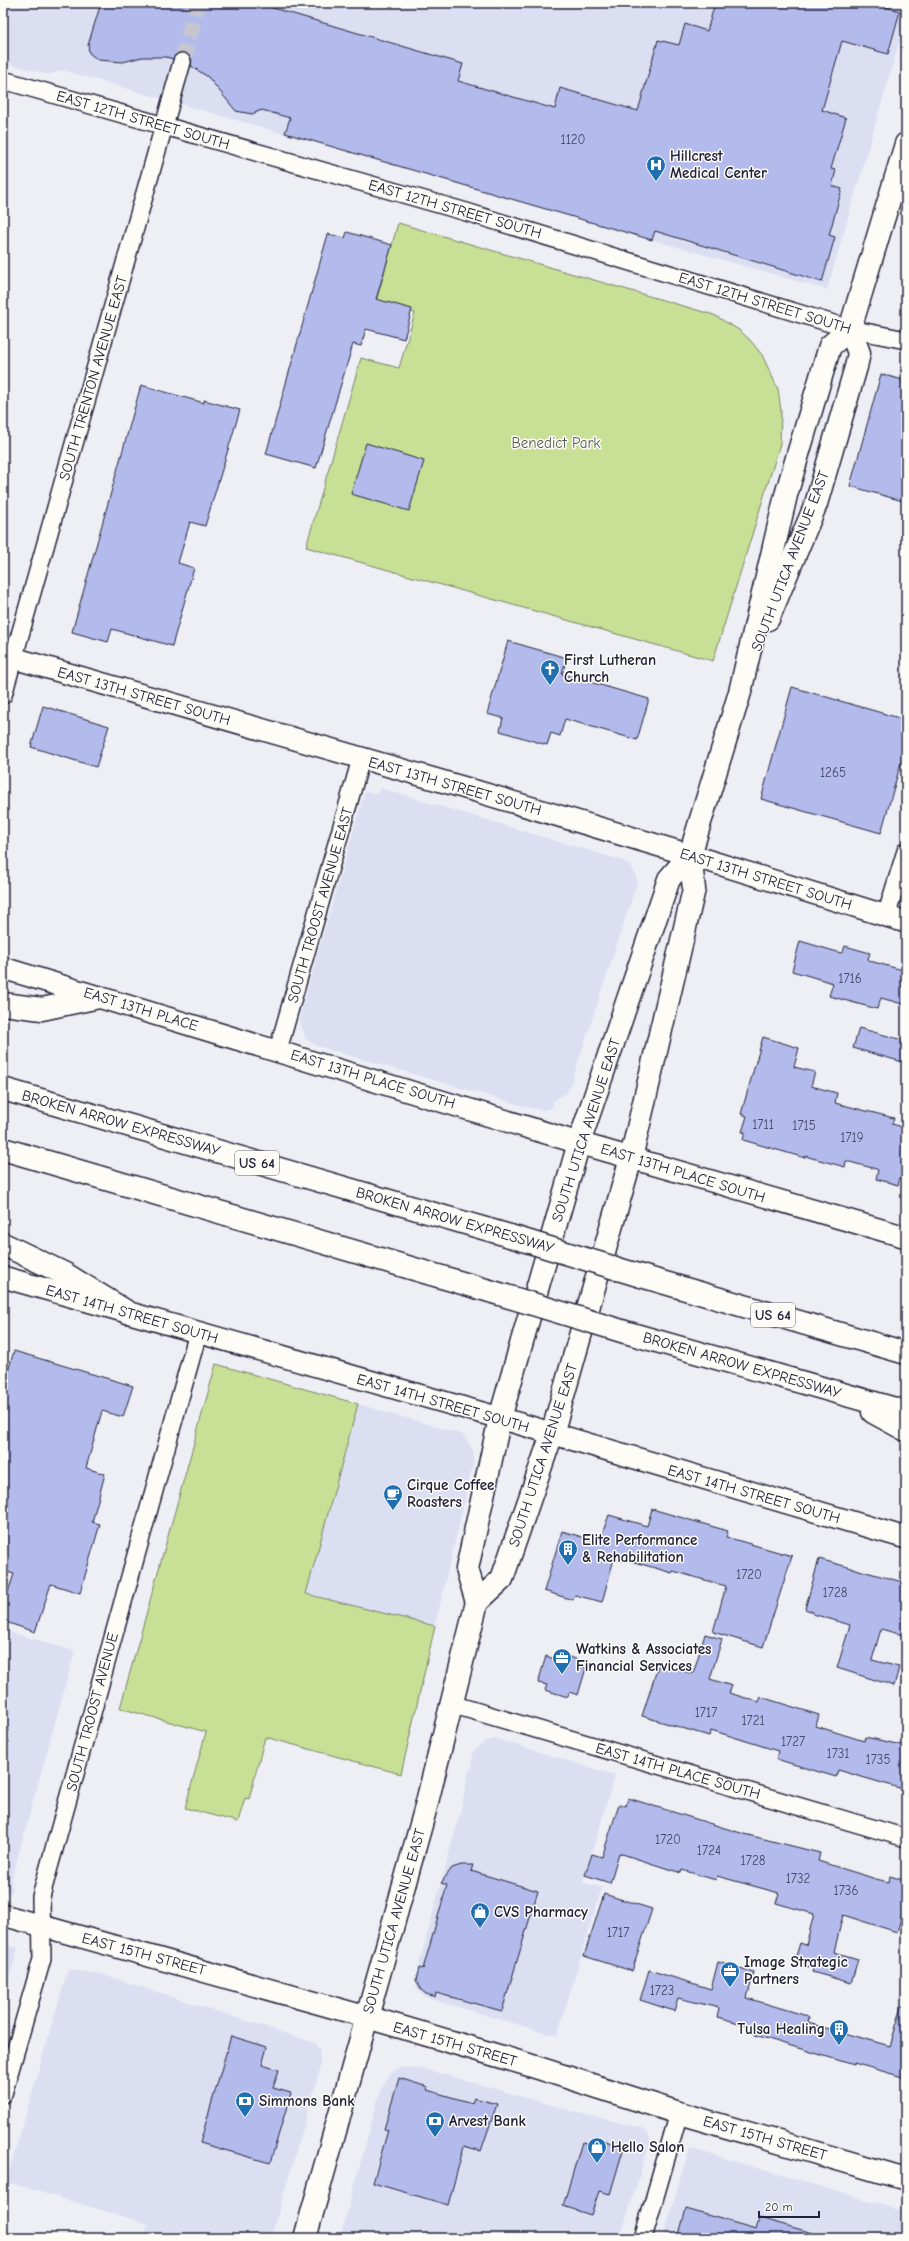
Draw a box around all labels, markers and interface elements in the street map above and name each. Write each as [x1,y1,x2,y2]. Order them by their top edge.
street label: EAST 12TH STREET SOUTH [54,87,232,153]
house number: 1120 [560,132,586,147]
place label: Hillcrest Medical Center [670,147,767,182]
hospital icon: Hillcrest Medical Center [645,154,667,182]
street label: EAST 12TH STREET SOUTH [366,176,544,242]
street label: EAST 12TH STREET SOUTH [677,268,853,338]
street label: SOUTH TRENTON AVENUE EAST [55,273,131,483]
park label: Benedict Park [511,434,601,452]
street label: SOUTH UTICA AVENUE EAST [747,468,833,654]
place label: First Lutheran Church [564,651,656,686]
church icon: First Lutheran Church [539,658,561,686]
street label: EAST 13TH STREET SOUTH [55,663,233,729]
street label: EAST 13TH STREET SOUTH [366,753,544,819]
house number: 1265 [820,765,846,780]
street label: SOUTH TROOST AVENUE EAST [283,805,357,1005]
street label: EAST 13TH STREET SOUTH [678,844,854,914]
house number: 1716 [838,971,862,986]
street label: EAST 13TH PLACE [82,983,200,1035]
street label: SOUTH UTICA AVENUE EAST [548,1036,624,1224]
street label: EAST 13TH PLACE SOUTH [289,1045,457,1113]
street label: BROKEN ARROW EXPRESSWAY [20,1086,222,1160]
house number: 1711 [752,1117,774,1132]
house number: 1715 [792,1118,816,1133]
house number: 1719 [840,1130,864,1145]
street label: EAST 13TH PLACE SOUTH [599,1139,767,1207]
road number: US 64 [235,1151,279,1175]
street label: BROKEN ARROW EXPRESSWAY [354,1183,556,1257]
street label: EAST 14TH STREET SOUTH [44,1281,220,1347]
road number: US 64 [751,1303,795,1327]
street label: BROKEN ARROW EXPRESSWAY [641,1328,843,1402]
street label: SOUTH UTICA AVENUE EAST [505,1361,581,1549]
street label: EAST 14TH STREET SOUTH [355,1370,531,1436]
street label: EAST 14TH STREET SOUTH [666,1461,842,1527]
place label: Cirque Coffee Roasters [407,1476,494,1511]
cafe icon: Cirque Coffee Roasters [382,1483,404,1511]
place label: Elite Performance & Rehabilitation [582,1531,698,1566]
building icon: Elite Performance & Rehabilitation [557,1538,579,1566]
house number: 1720 [736,1567,762,1582]
house number: 1728 [823,1585,848,1600]
street label: SOUTH TROOST AVENUE [62,1631,122,1793]
place label: Watkins & Associates Financial Services [576,1640,711,1675]
office icon: Watkins & Associates Financial Services [551,1647,573,1675]
house number: 1717 [695,1705,717,1720]
house number: 1721 [741,1713,765,1728]
house number: 1727 [781,1734,805,1749]
street label: EAST 14TH PLACE SOUTH [594,1739,762,1803]
house number: 1731 [826,1746,850,1761]
house number: 1735 [866,1752,890,1767]
street label: SOUTH UTICA AVENUE EAST [359,1826,429,2016]
house number: 1720 [655,1832,681,1847]
house number: 1724 [697,1843,721,1858]
house number: 1728 [741,1853,766,1868]
house number: 1732 [786,1871,811,1886]
house number: 1736 [834,1883,858,1898]
shop icon: CVS Pharmacy [469,1901,491,1929]
place label: CVS Pharmacy [494,1903,588,1921]
house number: 1717 [607,1925,629,1940]
street label: EAST 15TH STREET [80,1929,208,1979]
place label: Image Strategic Partners [744,1953,848,1988]
office icon: Image Strategic Partners [719,1960,741,1988]
house number: 1723 [650,1983,674,1998]
street label: EAST 15TH STREET [391,2018,519,2070]
building icon: Tulsa Healing [828,2018,850,2046]
place label: Tulsa Healing [737,2020,825,2038]
bank icon: Simmons Bank [234,2090,256,2118]
place label: Simmons Bank [259,2092,355,2110]
bank icon: Arvest Bank [424,2110,446,2138]
place label: Arvest Bank [449,2112,526,2130]
street label: EAST 15TH STREET [701,2112,829,2164]
shop icon: Hello Salon [586,2136,608,2164]
place label: Hello Salon [611,2138,685,2156]
scale bar [759,2193,819,2219]
text: 20 m [765,2200,793,2214]

